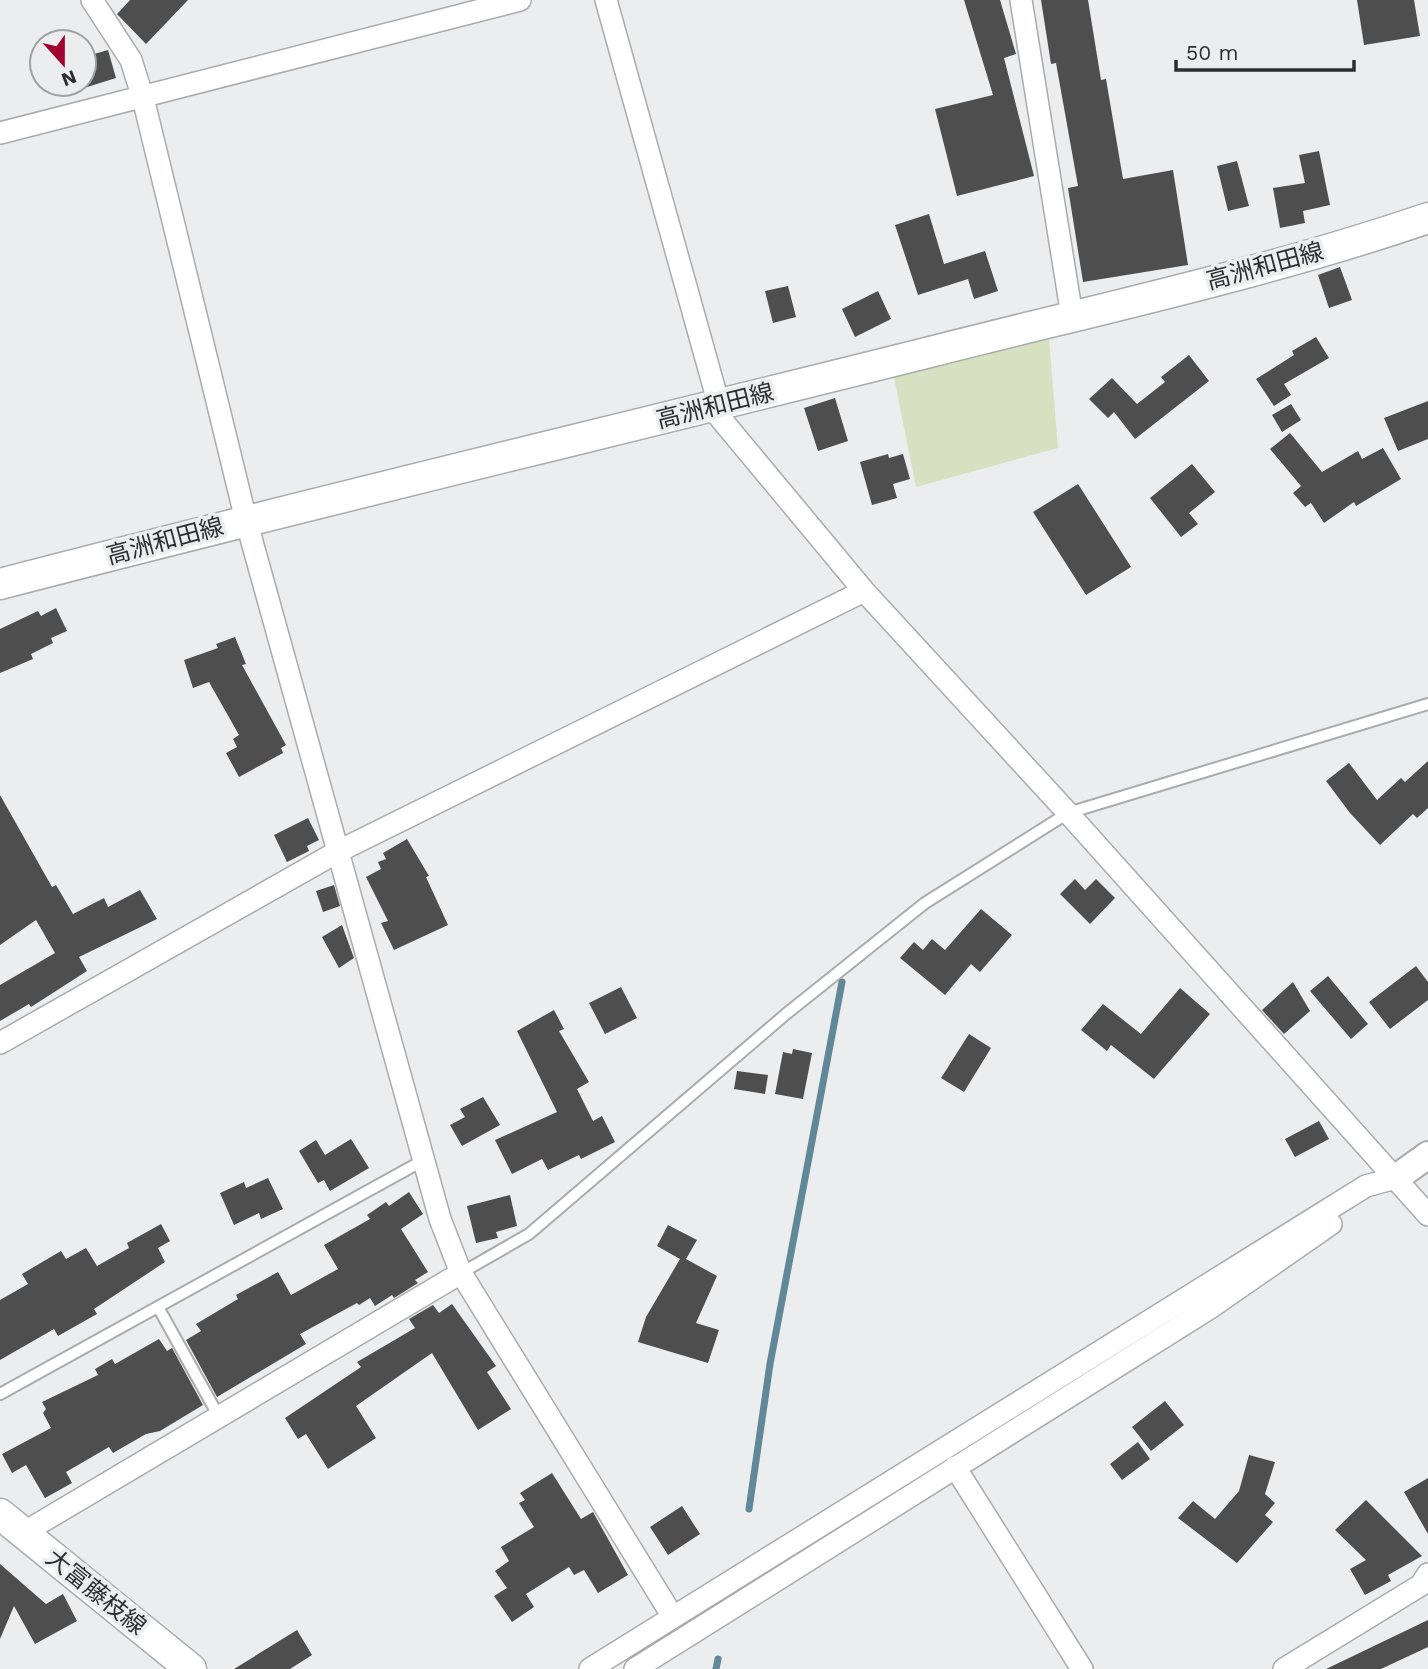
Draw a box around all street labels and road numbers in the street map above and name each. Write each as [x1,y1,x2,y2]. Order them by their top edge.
street label: 高洲和田線 [1203,237,1327,295]
street label: 高洲和田線 [653,378,777,434]
street label: 高洲和田線 [103,512,227,570]
street label: 大富藤枝線 [41,1543,151,1641]

